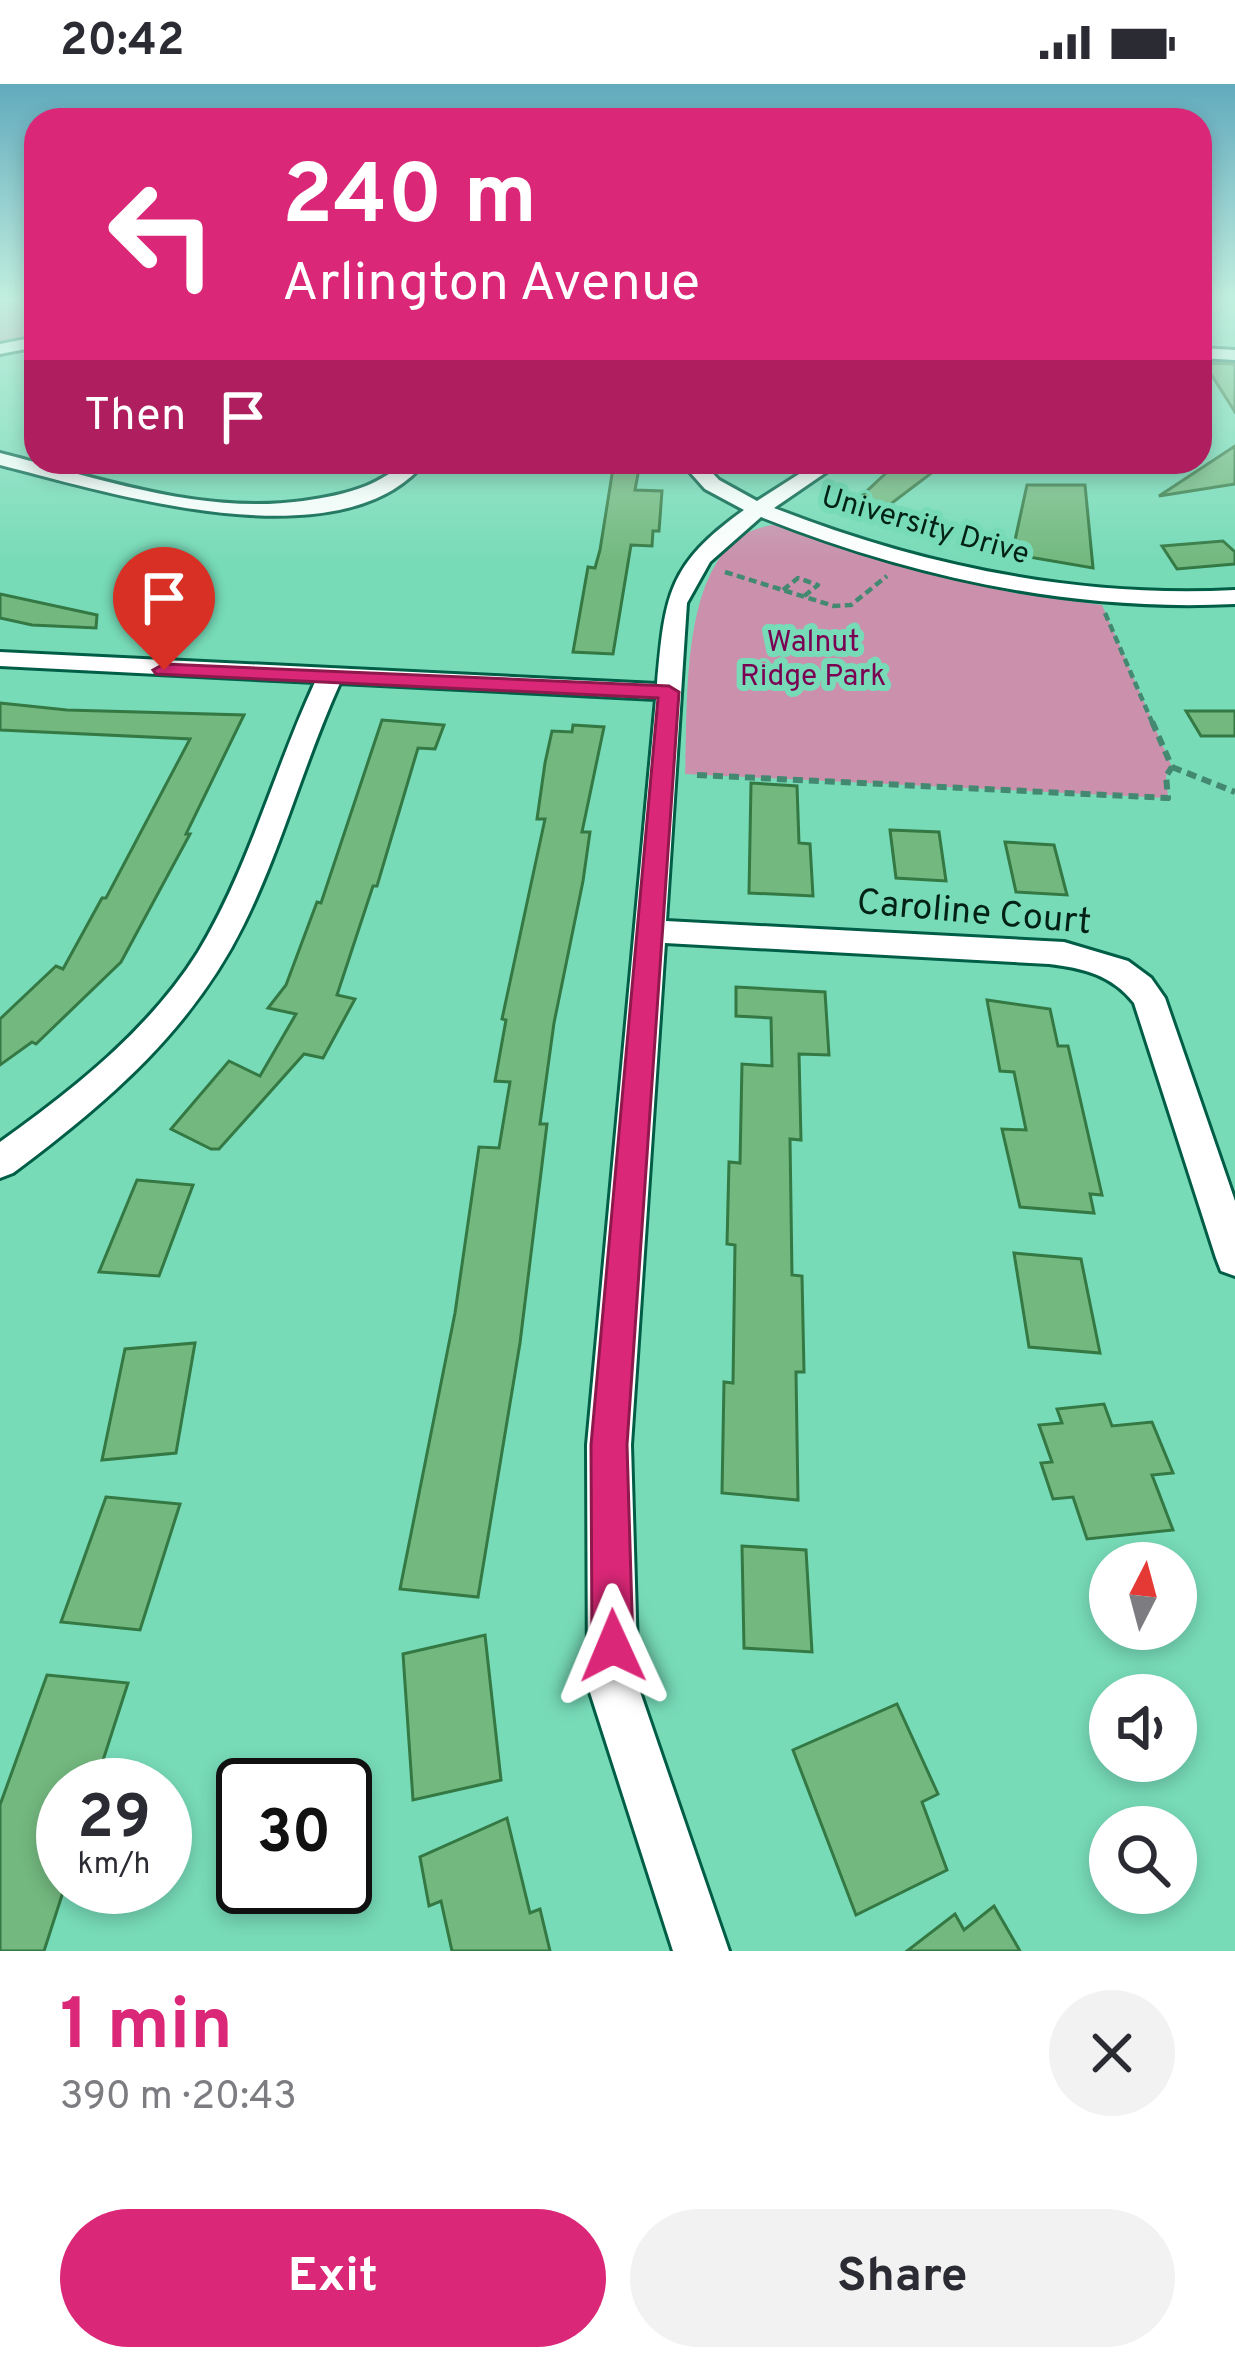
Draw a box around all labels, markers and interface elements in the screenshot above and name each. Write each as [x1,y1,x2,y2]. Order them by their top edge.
text: 20:42 [60,14,184,71]
text: 240 m [282,147,537,253]
icon: left [84,156,240,312]
text: Arlington Avenue [282,251,700,320]
icon: arrive [210,384,276,450]
text: Then [84,389,186,446]
street label: University Drive [817,480,1033,574]
pin [113,547,215,670]
icon: arrive [131,565,197,631]
park label: Walnut Ridge Park [740,625,886,696]
street label: Caroline Court [855,881,1093,947]
north arrow [1089,1542,1197,1650]
map controls [1089,1542,1197,1914]
position arrow [550,1583,676,1709]
button: sound [1089,1674,1197,1782]
speed limit sign: 30 [216,1758,372,1914]
text: 29 [77,1783,151,1859]
button: search [1089,1806,1197,1914]
text: km/h [78,1847,150,1884]
text: 1 min [60,1983,233,2075]
button: close [1049,1990,1175,2116]
text: 390 m · 20:43 [60,2074,297,2123]
button: Exit [60,2209,606,2347]
button: Share [630,2209,1175,2347]

